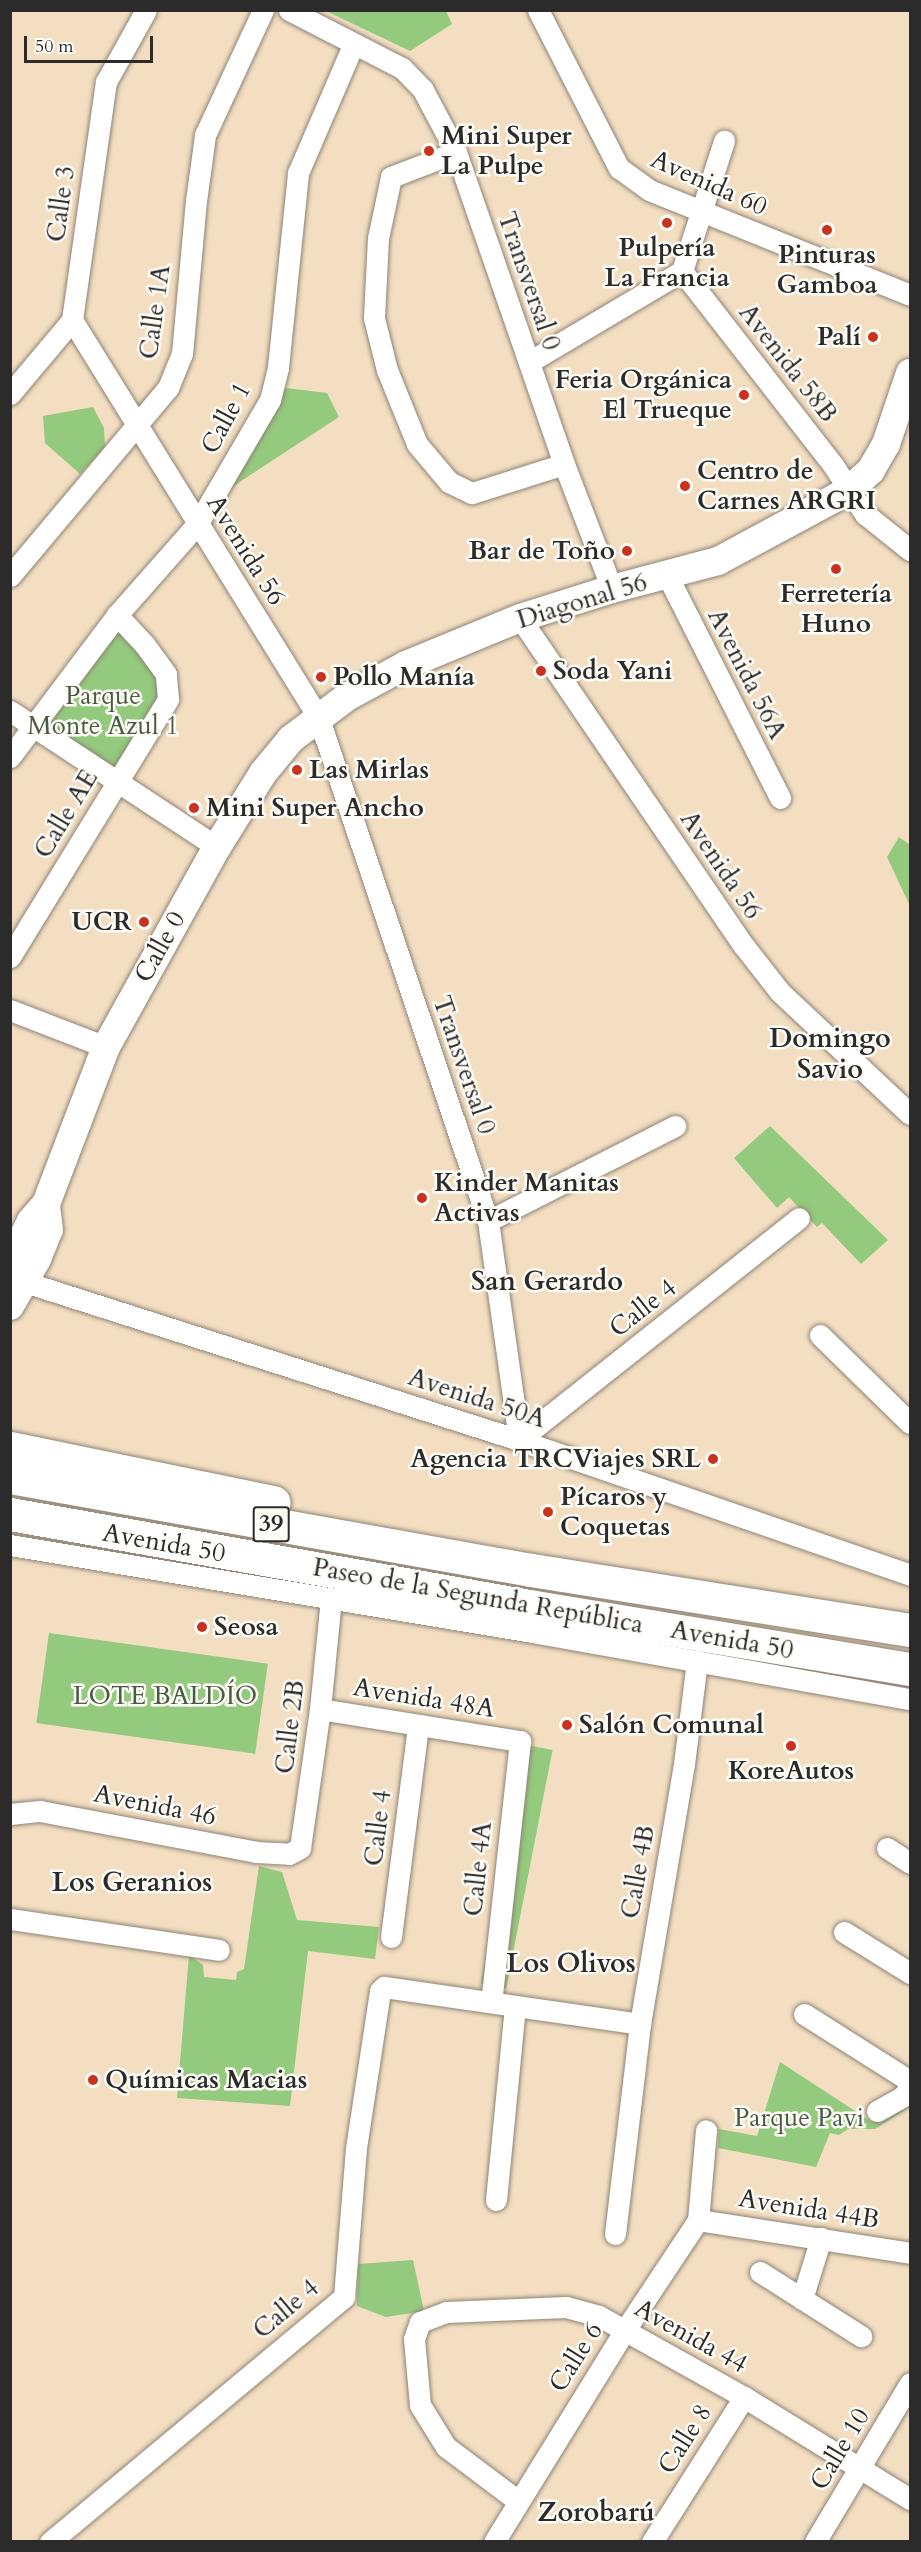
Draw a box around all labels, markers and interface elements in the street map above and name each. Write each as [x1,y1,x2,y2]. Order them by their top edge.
scale bar [27,24,156,62]
text: 50 m [35,34,74,59]
place label: Mini Super La Pulpe [441,120,572,182]
street label: Avenida 60 [646,143,772,223]
marker: Mini Super La Pulpe [422,144,436,158]
street label: Calle 3 [40,164,82,244]
street label: Transversal 0 [491,208,567,354]
marker: Pulpería La Francia [660,216,674,230]
marker: Pinturas Gamboa [820,223,834,237]
place label: Pulpería La Francia [604,232,730,294]
place label: Pinturas Gamboa [776,239,878,300]
street label: Calle 1A [133,263,177,361]
street label: Avenida 58B [732,297,844,429]
place label: Palí [817,321,861,353]
marker: Palí [866,330,880,344]
place label: Feria Orgánica El Trueque [555,364,732,426]
street label: Calle 1 [194,377,258,459]
marker: Feria Orgánica El Trueque [737,388,751,402]
place label: Centro de Carnes ARGRI [697,455,876,516]
marker: Centro de Carnes ARGRI [678,479,692,493]
street label: Avenida 56 [200,489,292,611]
place label: Bar de Toño [468,535,615,567]
marker: Bar de Toño [620,544,634,558]
marker: Ferretería Huno [829,562,843,576]
street label: Diagonal 56 [513,566,651,636]
place label: Ferretería Huno [780,578,892,640]
street label: Avenida 56A [701,603,793,745]
place label: Soda Yani [553,655,672,687]
place label: Pollo Manía [333,661,475,693]
marker: Soda Yani [534,664,548,678]
marker: Pollo Manía [314,670,328,684]
park label: Parque Monte Azul 1 [27,680,179,742]
place label: Las Mirlas [309,754,429,786]
marker: Las Mirlas [290,763,304,777]
street label: Calle AE [27,764,105,864]
place label: Mini Super Ancho [206,792,424,824]
marker: Mini Super Ancho [187,801,201,815]
street label: Avenida 56 [673,805,769,925]
place label: UCR [71,906,132,938]
street label: Calle 0 [128,906,192,988]
marker: UCR [137,915,151,929]
street label: Transversal 0 [426,992,502,1138]
district label: Domingo Savio [769,1022,891,1085]
place label: Kinder Manitas Activas [434,1167,619,1228]
marker: Kinder Manitas Activas [415,1191,429,1205]
district label: San Gerardo [471,1266,623,1298]
street label: Calle 4 [603,1272,683,1344]
street label: Avenida 50A [404,1361,550,1435]
place label: Agencia TRCViajes SRL [410,1443,701,1475]
marker: Agencia TRCViajes SRL [706,1452,720,1466]
place label: Pícaros y Coquetas [560,1481,670,1542]
road number: 39 [252,1503,290,1545]
marker: Pícaros y Coquetas [541,1505,555,1519]
street label: Avenida 50 [100,1517,228,1569]
street label: Paseo de la Segunda República [310,1552,646,1640]
place label: Seosa [214,1611,278,1643]
street label: Avenida 50 [668,1614,796,1666]
marker: Seosa [195,1620,209,1634]
street label: Avenida 48A [351,1671,497,1725]
street label: Calle 2B [269,1678,311,1776]
park label: LOTE BALDÍO [73,1680,257,1712]
place label: Salón Comunal [579,1709,764,1741]
marker: Salón Comunal [560,1718,574,1732]
marker: KoreAutos [784,1739,798,1753]
place label: KoreAutos [728,1755,854,1787]
street label: Avenida 46 [91,1778,219,1832]
street label: Calle 4 [358,1788,398,1868]
street label: Calle 4A [458,1820,498,1918]
street label: Calle 4B [614,1823,662,1921]
district label: Los Geranios [52,1867,212,1899]
district label: Los Olivos [506,1948,636,1980]
place label: Químicas Macias [105,2064,307,2096]
marker: Químicas Macias [86,2073,100,2087]
park label: Parque Pavi [734,2102,864,2134]
street label: Avenida 44B [736,2182,882,2236]
street label: Calle 4 [247,2272,325,2346]
street label: Avenida 44 [629,2292,753,2380]
street label: Calle 6 [543,2316,609,2398]
street label: Calle 8 [652,2398,718,2480]
street label: Calle 10 [804,2402,876,2496]
district label: Zorobarú [537,2497,655,2529]

